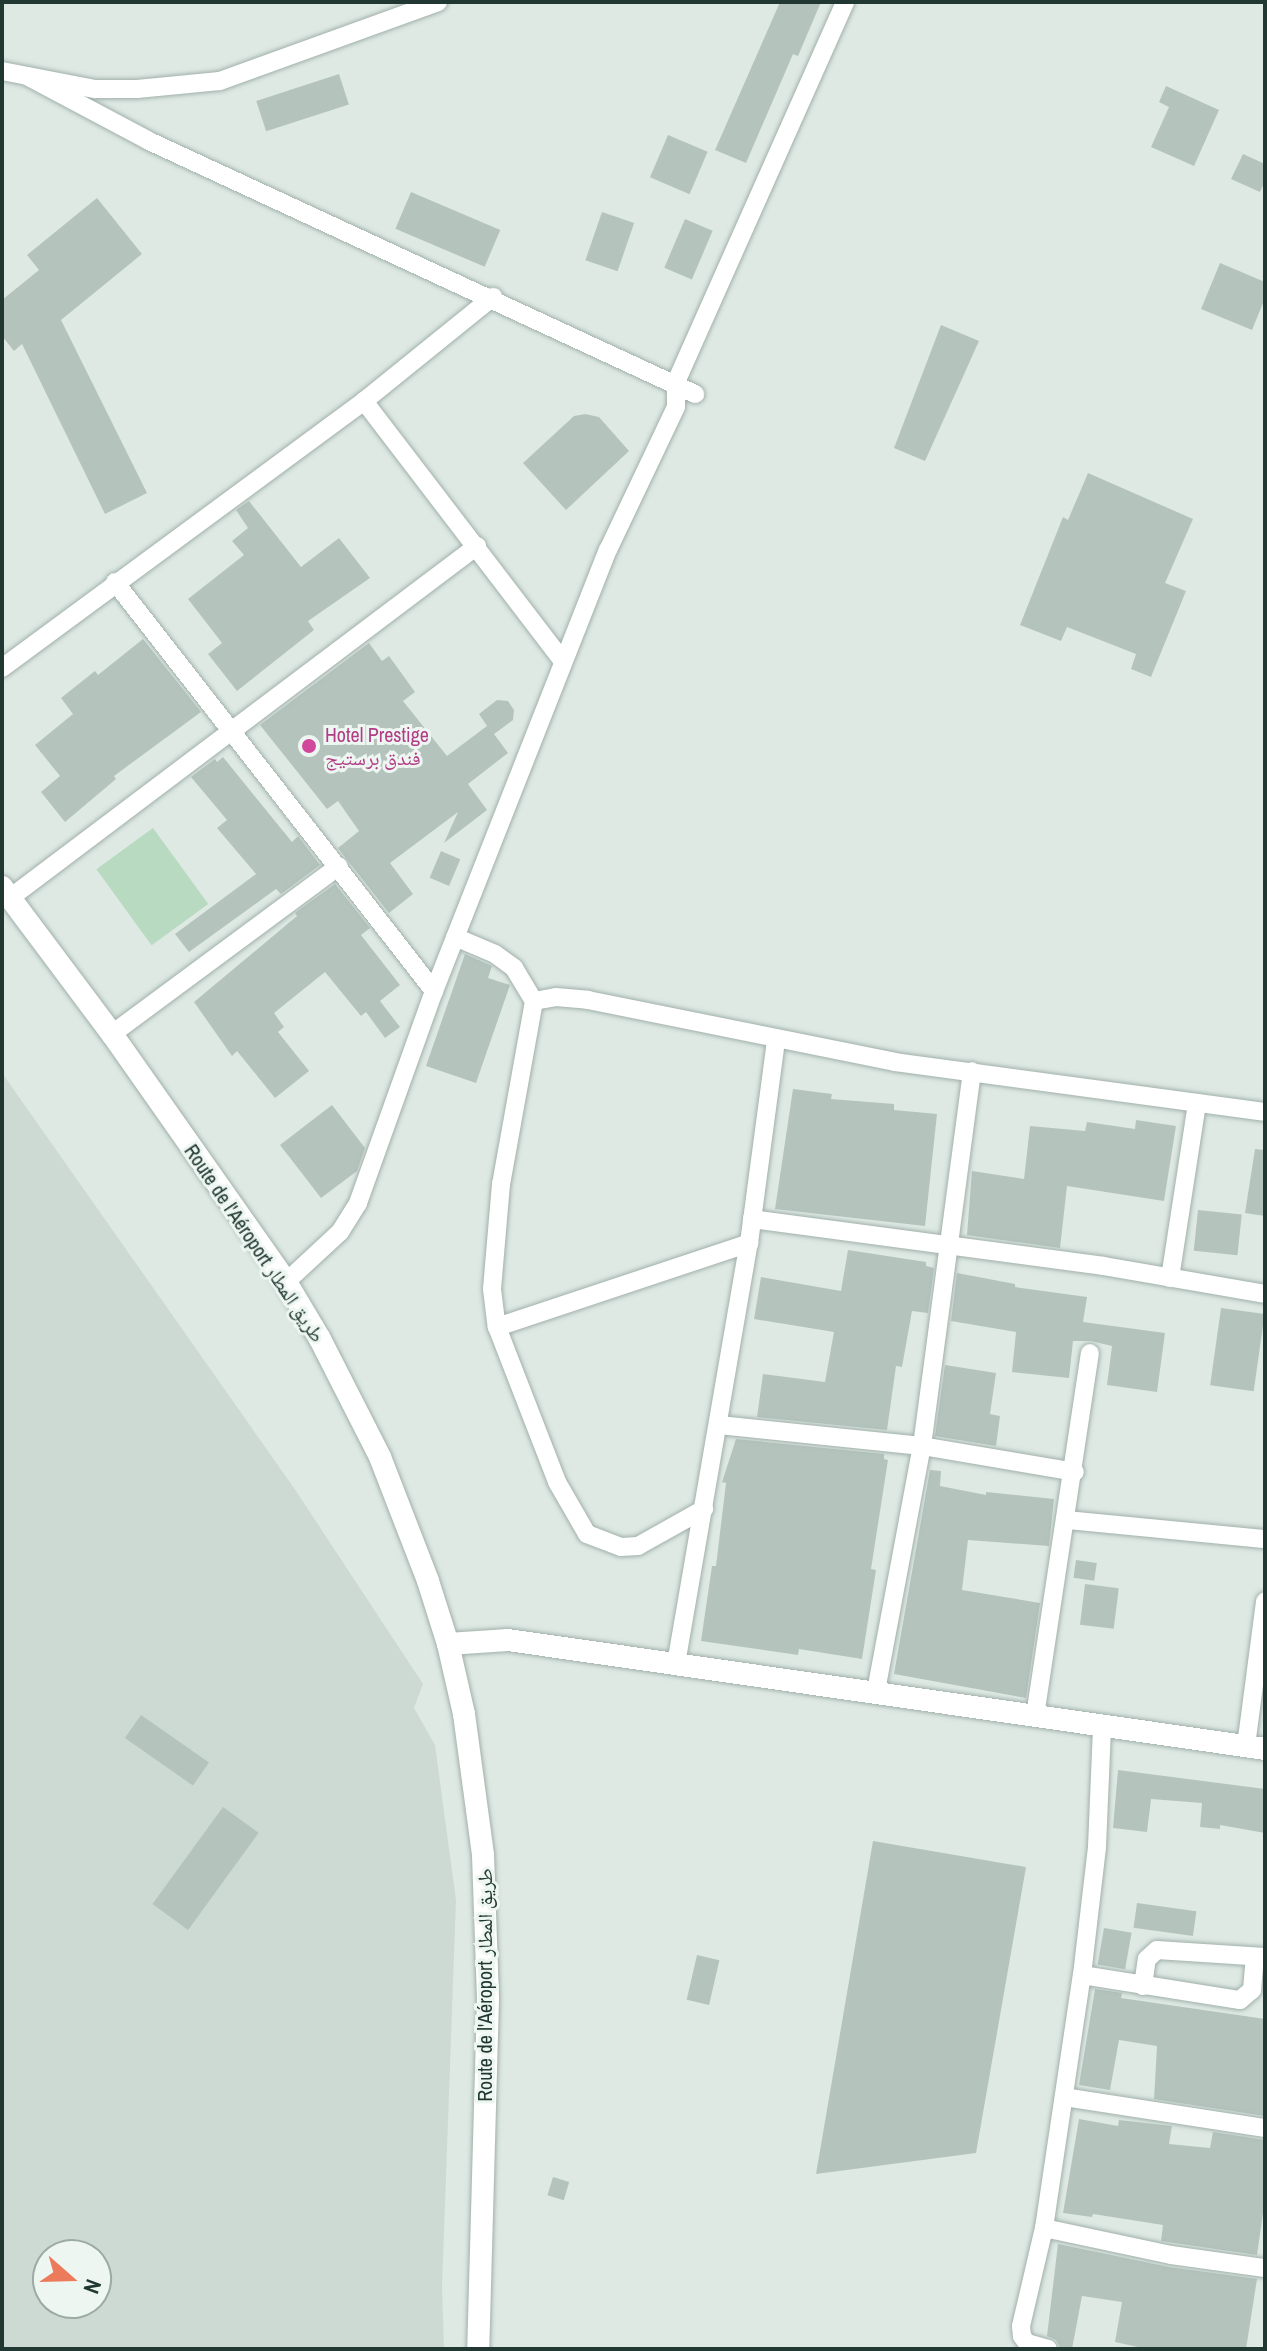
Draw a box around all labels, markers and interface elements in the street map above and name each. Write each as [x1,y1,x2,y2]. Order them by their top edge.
place label: Hotel Prestige فندق برستيج [325,722,429,769]
marker: Hotel Prestige فندق برستيج [300,737,318,755]
street label: Route de l'Aéroport طريق المطار [180,1139,330,1347]
street label: Route de l'Aéroport طريق المطار [472,1868,496,2102]
north arrow [32,2239,112,2319]
text: N [76,2275,109,2298]

